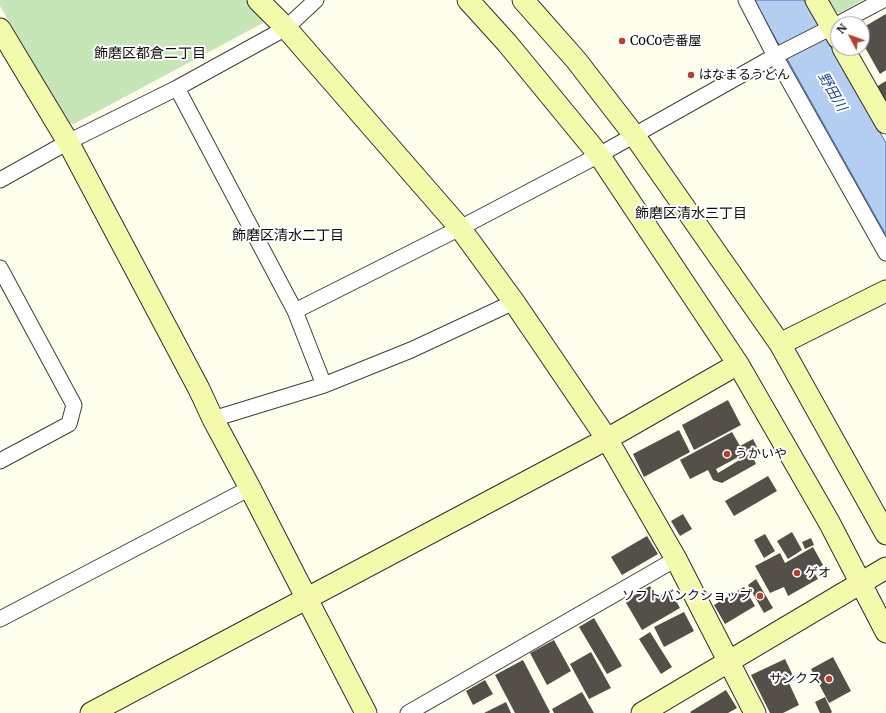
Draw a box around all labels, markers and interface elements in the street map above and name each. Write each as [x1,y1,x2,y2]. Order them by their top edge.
north arrow [830,16,870,56]
text: N [834,21,850,37]
place label: CoCo壱番屋 [630,33,701,49]
marker: CoCo壱番屋 [617,36,627,46]
district label: 飾磨区都倉二丁目 [94,46,206,62]
place label: はなまるうどん [699,67,790,83]
marker: はなまるうどん [686,70,696,80]
water label: 野田川 [814,70,850,114]
district label: 飾磨区清水三丁目 [635,206,747,222]
district label: 飾磨区清水二丁目 [232,228,344,244]
place label: うかいや [735,446,787,462]
marker: うかいや [722,449,732,459]
place label: ゲオ [805,565,831,581]
marker: ゲオ [792,568,802,578]
place label: ソフトバンクショップ [622,588,752,604]
marker: ソフトバンクショップ [755,591,765,601]
place label: サンクス [769,671,821,687]
marker: サンクス [824,674,834,684]

